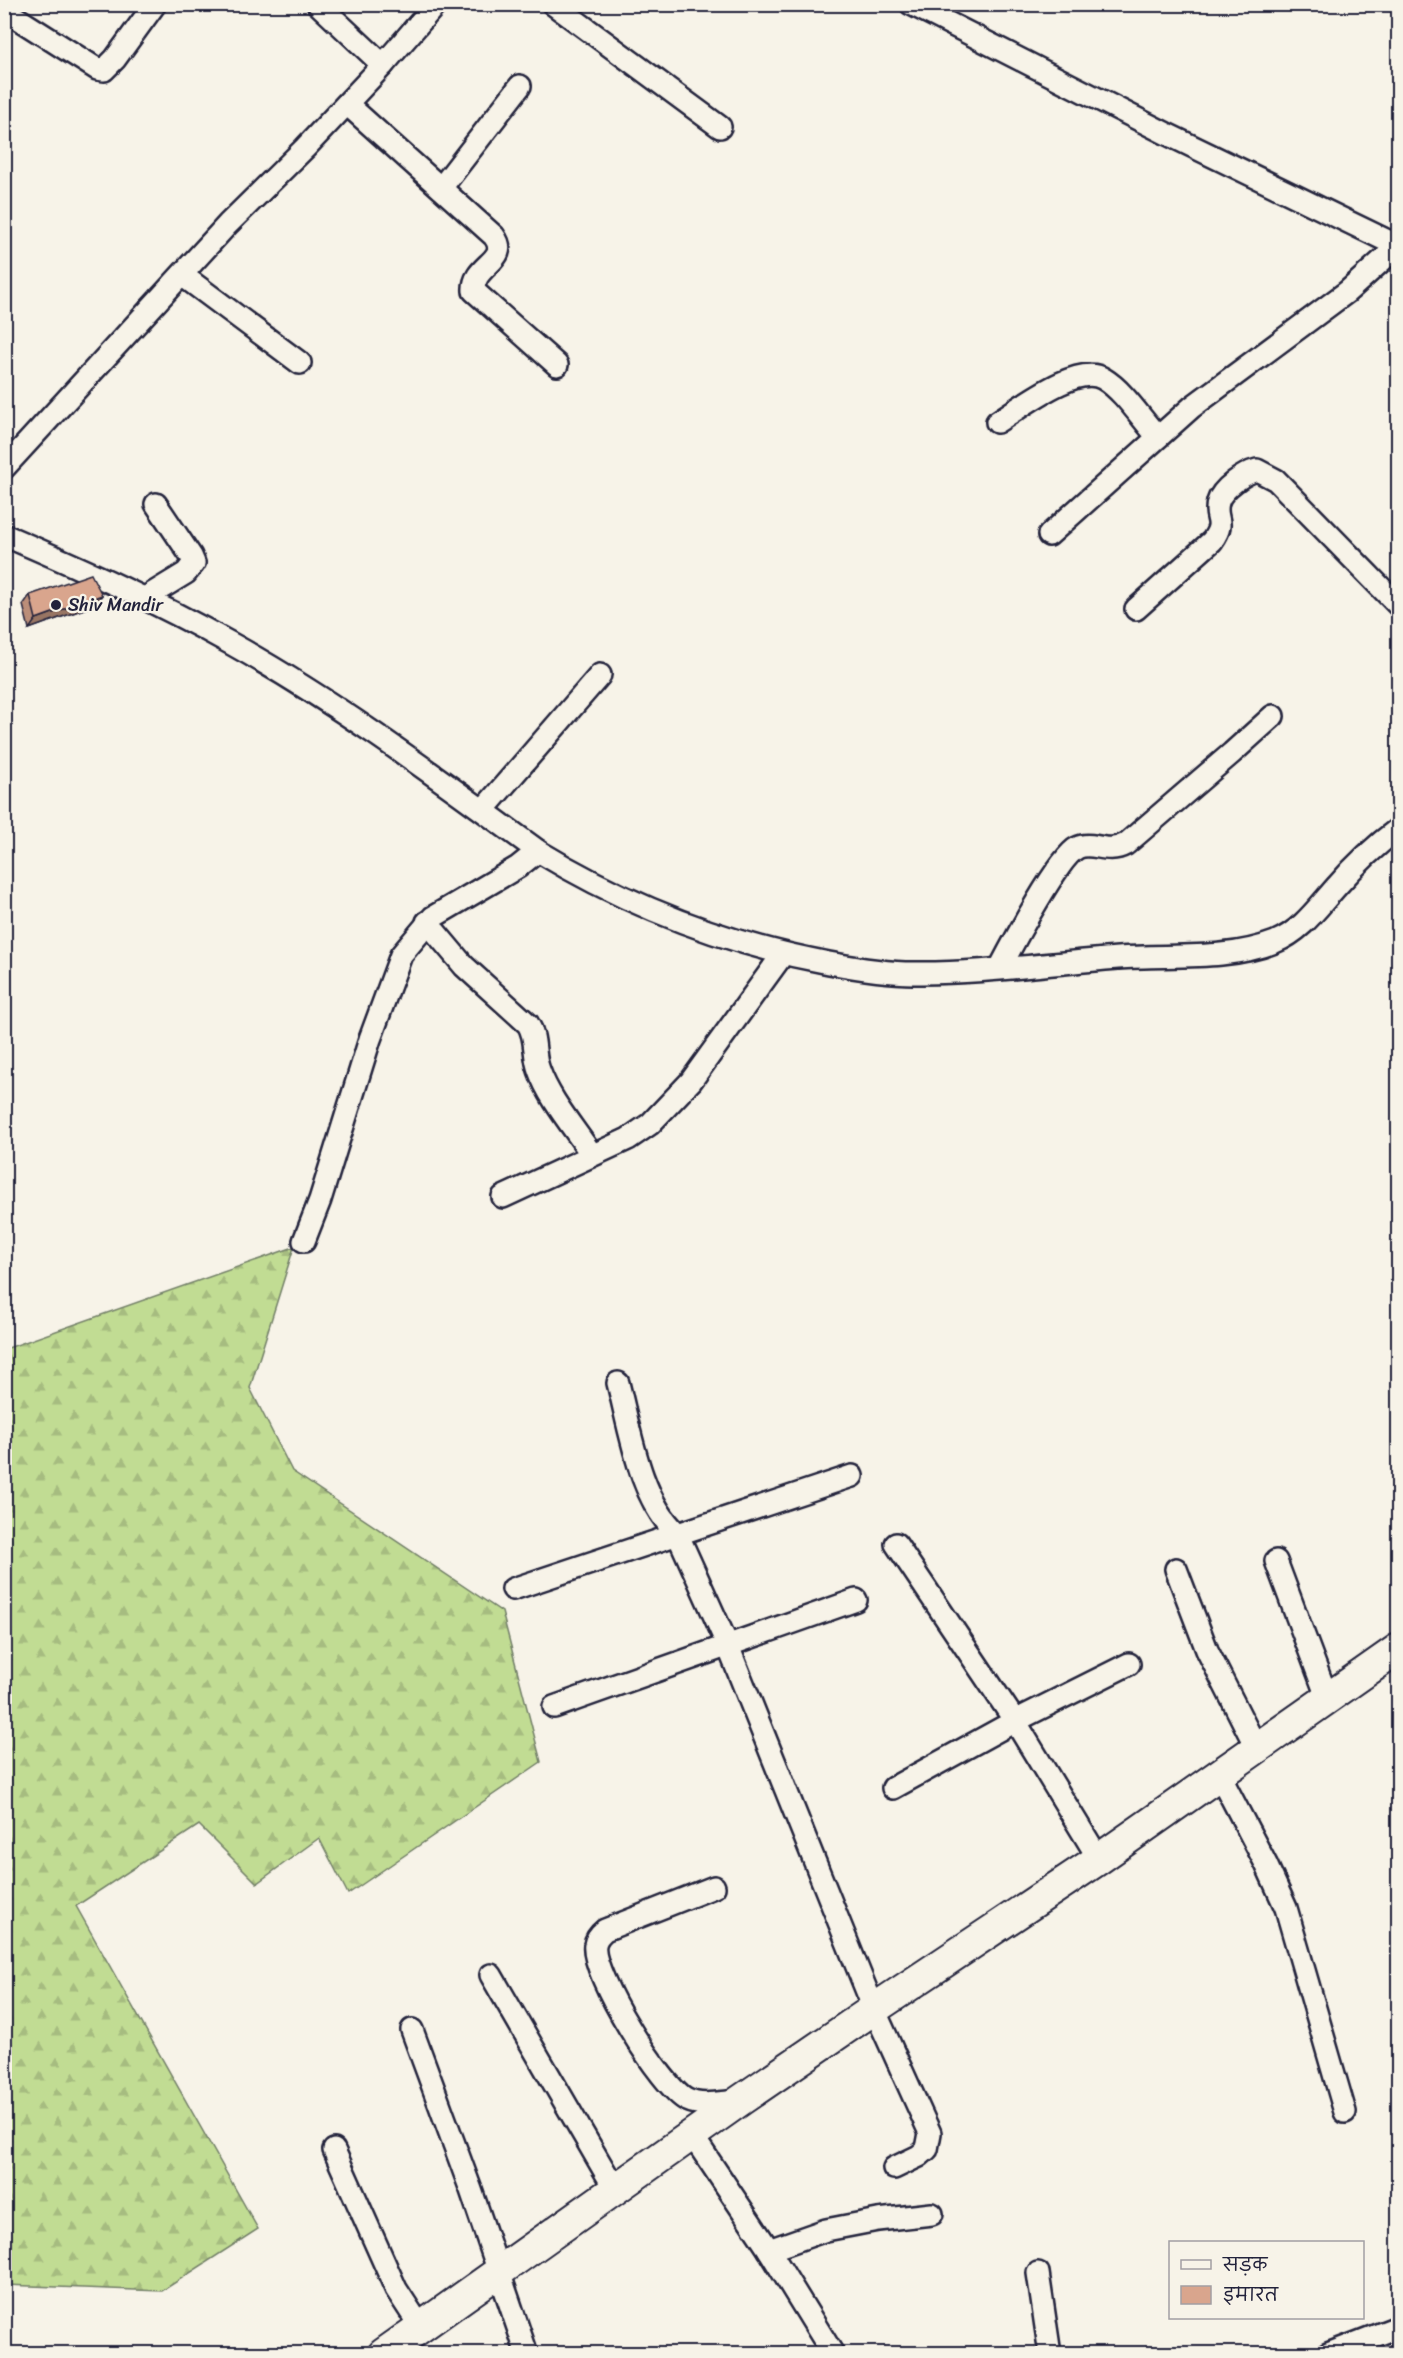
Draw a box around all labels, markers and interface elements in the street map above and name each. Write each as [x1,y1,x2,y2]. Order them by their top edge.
place label: Shiv Mandir [68,589,164,621]
marker: Shiv Mandir [49,598,63,612]
legend [1169,2241,1364,2319]
text: सड़क [1222,2249,1268,2281]
text: इमारत [1223,2279,1279,2311]

